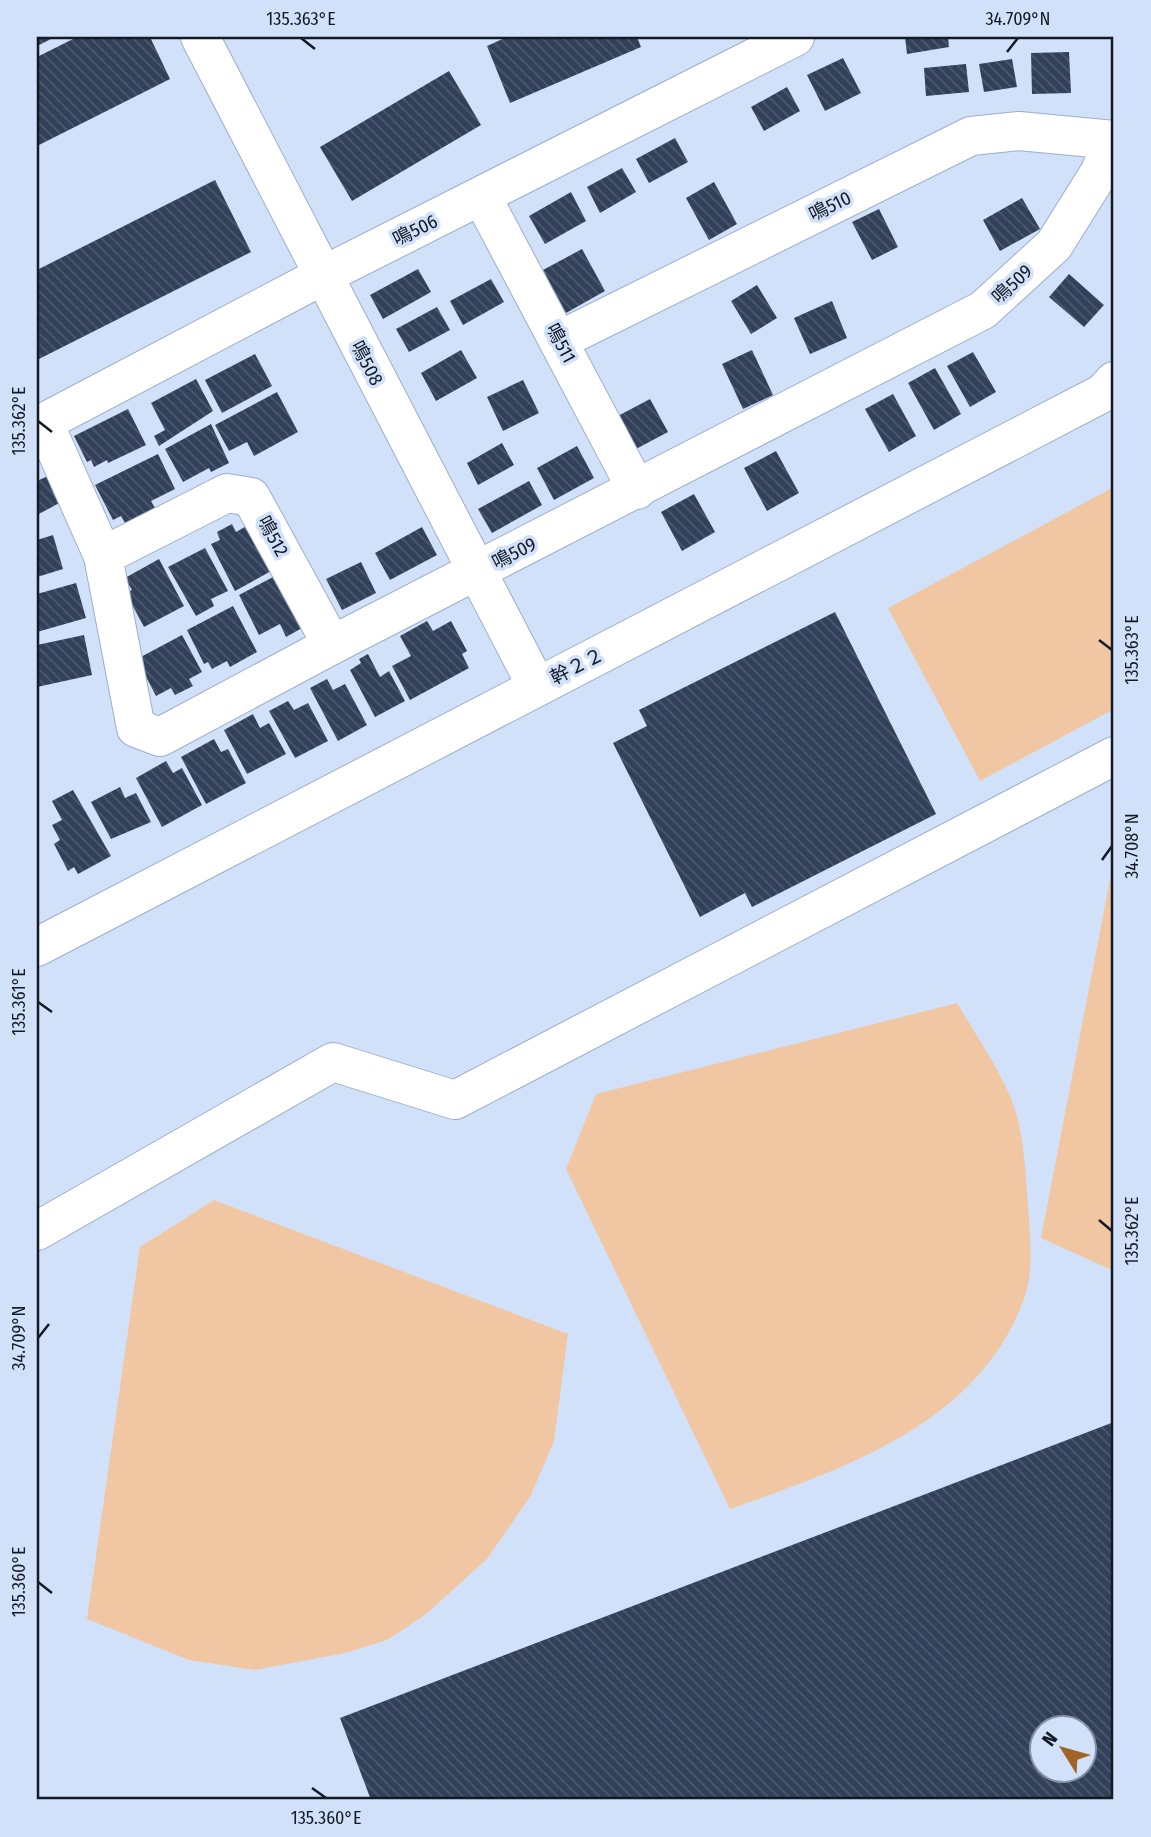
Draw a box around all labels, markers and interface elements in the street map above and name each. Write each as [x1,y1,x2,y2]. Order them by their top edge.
text: 135.363°E [266,8,336,30]
text: 34.709°N [986,8,1051,30]
street label: 鳴510 [805,186,855,226]
street label: 鳴506 [389,209,441,251]
street label: 鳴509 [987,260,1037,308]
street label: 鳴511 [541,319,581,367]
street label: 鳴508 [346,337,388,389]
text: 135.362°E [8,386,30,456]
street label: 鳴512 [253,512,293,560]
street label: 鳴509 [488,532,540,574]
text: 135.363°E [1121,615,1143,685]
street label: 幹２２ [546,643,608,689]
text: 34.708°N [1121,813,1143,879]
text: 135.361°E [8,968,30,1036]
text: 135.362°E [1121,1196,1143,1266]
text: 34.709°N [8,1306,30,1371]
text: 135.360°E [8,1547,30,1617]
north arrow [1028,1714,1098,1784]
text: N [1037,1728,1062,1751]
text: 135.360°E [291,1807,361,1829]

